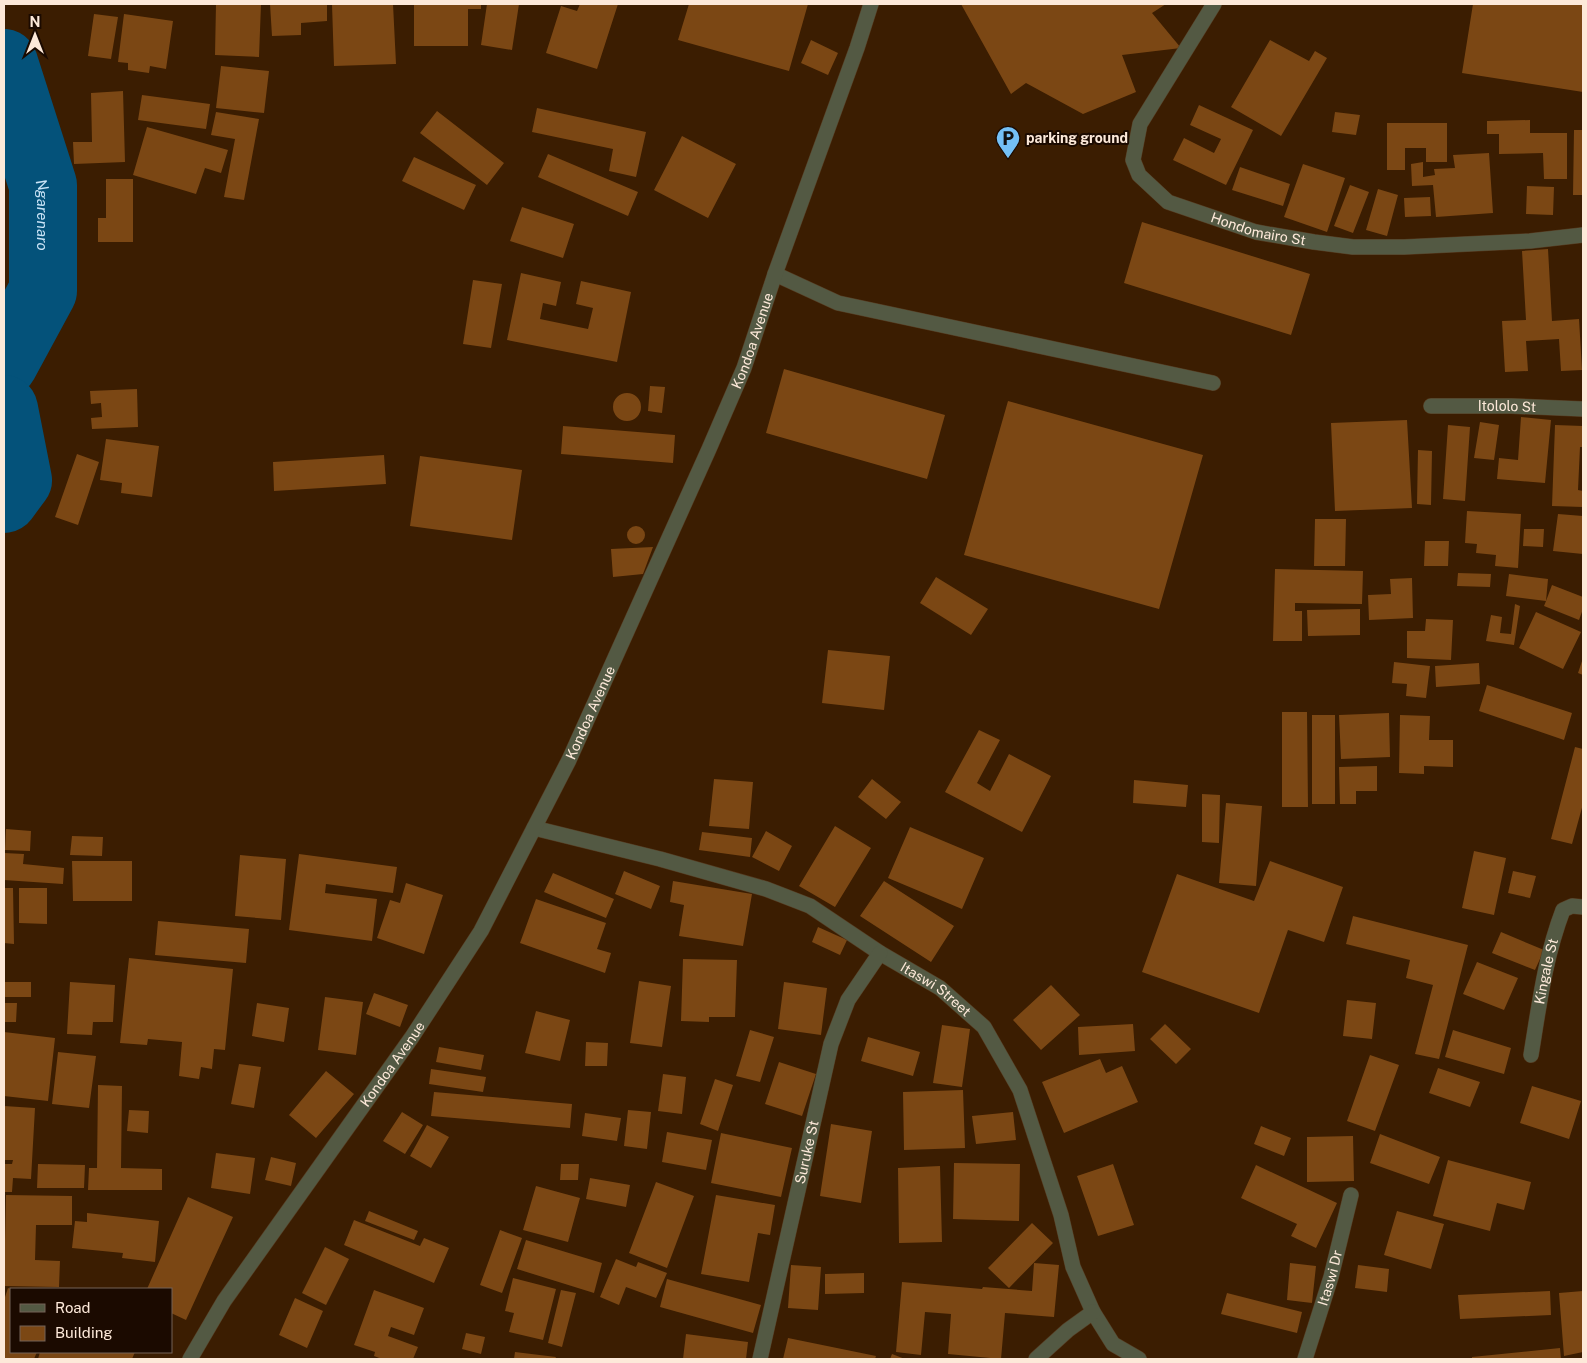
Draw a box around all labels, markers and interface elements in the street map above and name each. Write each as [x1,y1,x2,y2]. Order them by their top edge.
north arrow [10,10,60,60]
text: N [30,14,40,30]
parking icon: parking ground [995,125,1021,159]
place label: parking ground [1026,130,1128,146]
water label: Ngarenaro [33,177,53,251]
street label: Hondomairo St [1209,209,1307,248]
street label: Kondoa Avenue [728,291,776,391]
street label: Itololo St [1478,398,1537,415]
street label: Kondoa Avenue [562,663,618,762]
street label: Kingale St [1531,936,1561,1006]
street label: Itaswi Street [898,959,974,1020]
street label: Kondoa Avenue [357,1018,428,1110]
street label: Suruke St [792,1119,822,1186]
street label: Itaswi Dr [1314,1248,1345,1308]
legend [10,1288,172,1353]
text: Road [55,1299,91,1316]
text: Building [55,1324,113,1341]

